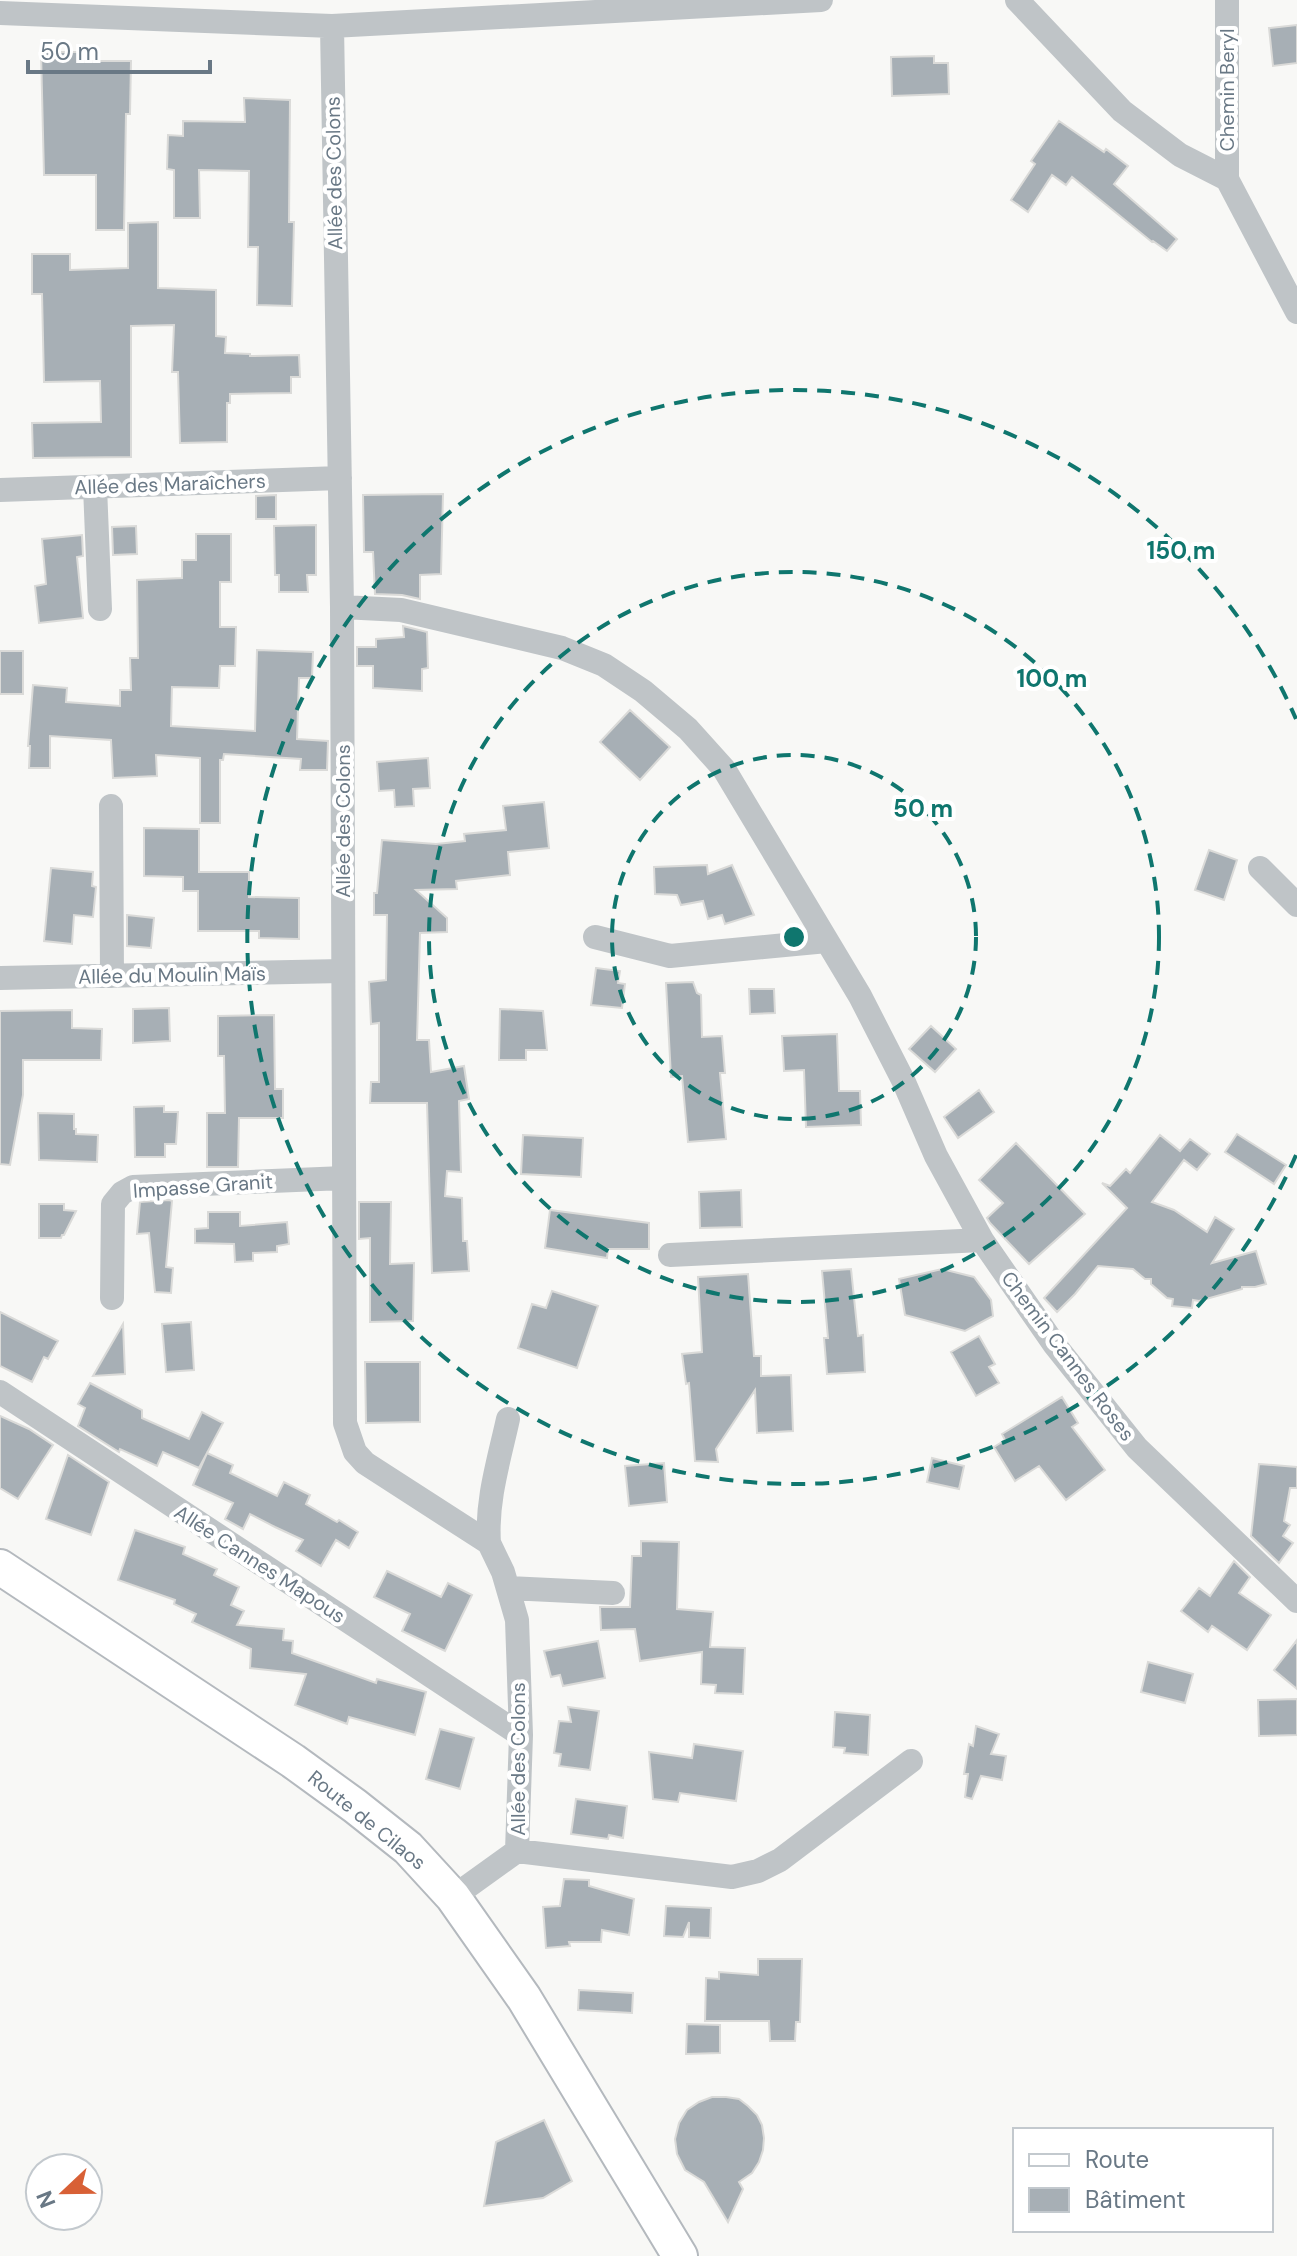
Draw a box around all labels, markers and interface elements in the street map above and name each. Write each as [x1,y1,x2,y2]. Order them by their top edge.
scale bar [28,24,210,74]
street label: Chemin Beryl [1214,28,1240,152]
text: 50 m [40,36,99,67]
street label: Allée des Colons [320,96,348,250]
street label: Allée des Maraîchers [74,468,266,500]
text: 150 m [1147,535,1215,566]
text: 100 m [1017,663,1087,694]
street label: Allée des Colons [330,744,356,898]
text: 50 m [893,793,953,824]
centre of rings [780,923,808,951]
street label: Allée du Moulin Maïs [78,960,266,990]
street label: Impasse Granit [132,1168,274,1204]
street label: Chemin Cannes Roses [996,1266,1140,1446]
street label: Allée Cannes Mapous [170,1499,350,1629]
street label: Allée des Colons [505,1682,531,1836]
street label: Route de Cilaos [303,1764,431,1876]
legend [1013,2128,1273,2232]
text: Route [1085,2144,1149,2175]
north arrow [24,2152,104,2232]
text: Bâtiment [1085,2184,1186,2215]
text: N [29,2186,62,2212]

